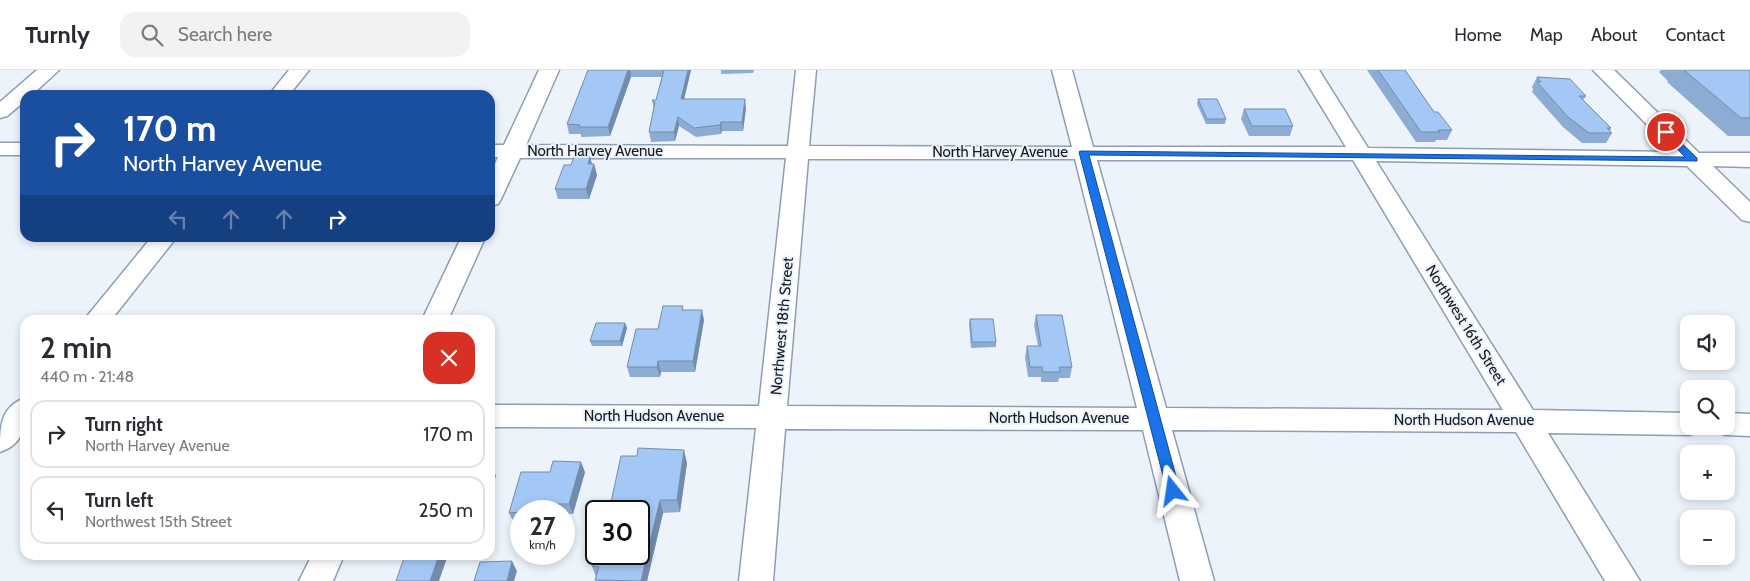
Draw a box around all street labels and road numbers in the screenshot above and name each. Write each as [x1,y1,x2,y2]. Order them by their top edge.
street label: North Harvey Avenue [527,142,663,160]
street label: North Harvey Avenue [932,143,1068,161]
street label: Northwest 18th Street [767,256,797,396]
street label: Northwest 16th Street [1422,262,1510,388]
street label: North Hudson Avenue [584,407,724,425]
street label: North Hudson Avenue [989,409,1129,427]
street label: North Hudson Avenue [1394,411,1534,429]

